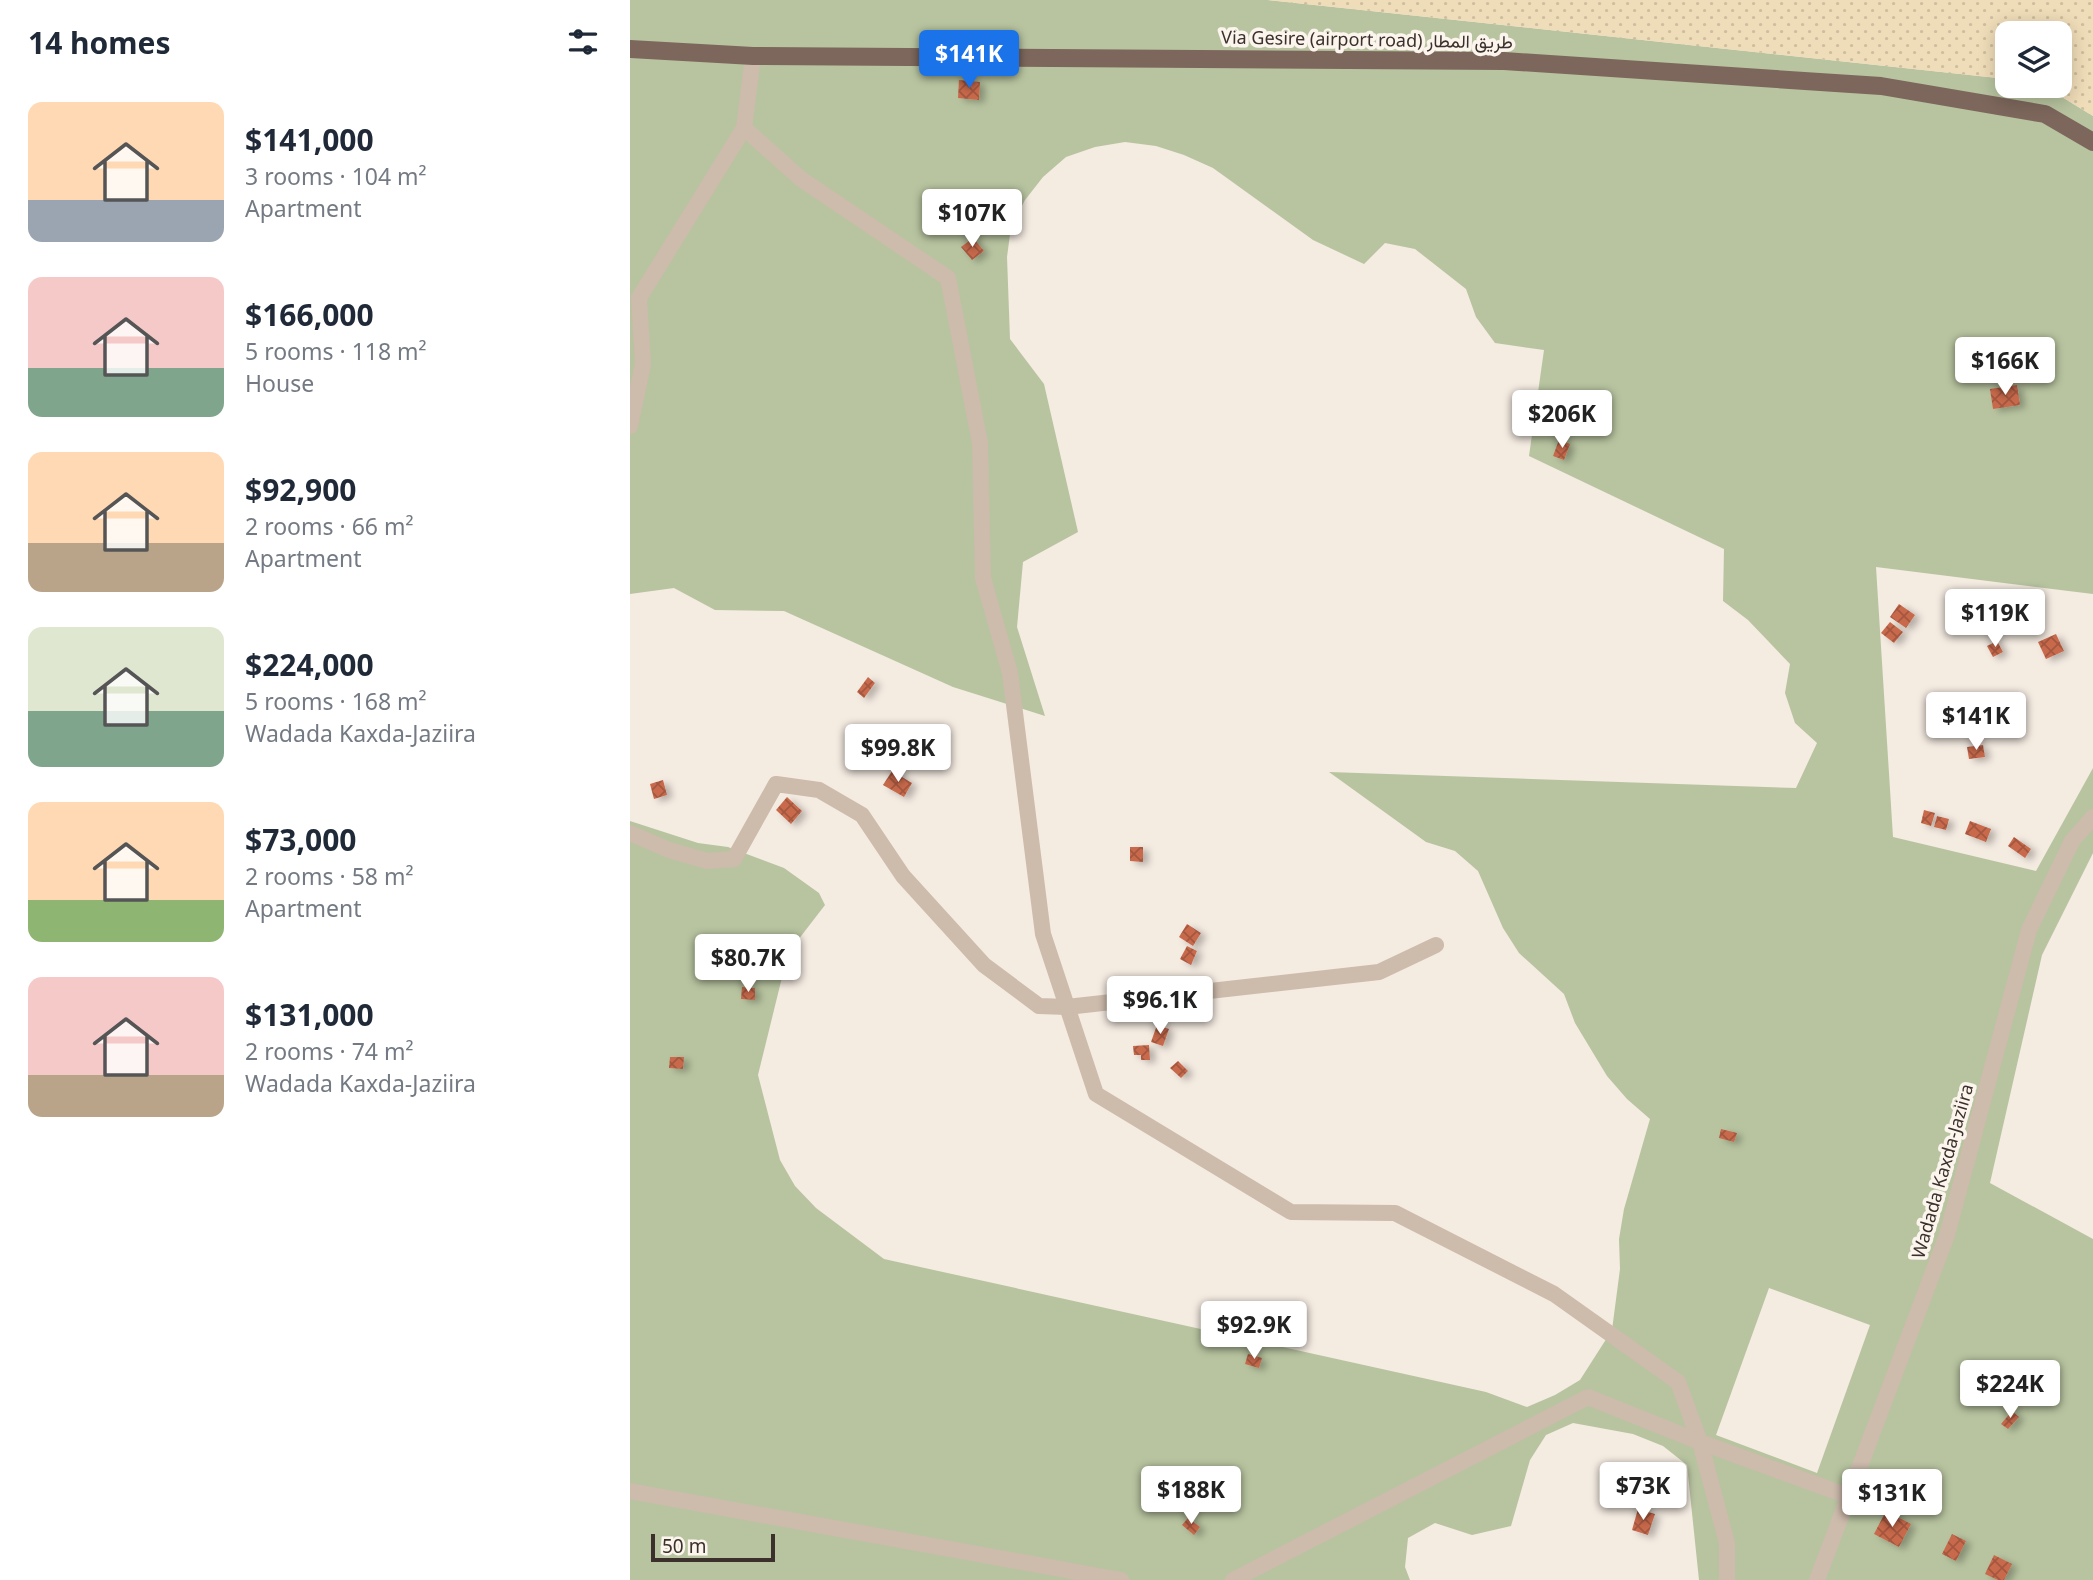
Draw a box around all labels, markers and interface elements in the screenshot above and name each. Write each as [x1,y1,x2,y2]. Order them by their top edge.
map controls [1995,21,2072,98]
button: layers [1995,21,2072,98]
text: 14 homes [28,22,171,63]
icon: filters [564,23,602,61]
street label: Via Gesire (airport road) طريق المطار [1221,24,1513,54]
pin: $141K [920,31,1018,90]
text: $141K [935,37,1003,69]
text: $141,000 [245,119,374,160]
icon: home [84,130,168,214]
text: 3 rooms · 104 m² [245,160,427,192]
pin: $107K [923,190,1021,249]
text: Apartment [245,192,362,224]
text: $107K [938,196,1006,228]
text: $166,000 [245,294,374,335]
icon: home [84,305,168,389]
text: 5 rooms · 118 m² [245,335,427,367]
pin: $166K [1956,338,2054,397]
text: $166K [1971,344,2039,376]
text: House [245,367,314,399]
pin: $206K [1513,391,1611,450]
text: $206K [1528,397,1596,429]
text: $92,900 [245,469,357,510]
icon: home [84,480,168,564]
text: 2 rooms · 66 m² [245,510,414,542]
text: Apartment [245,542,362,574]
pin: $119K [1946,590,2044,649]
text: $119K [1961,596,2029,628]
text: $224,000 [245,644,374,685]
icon: home [84,655,168,739]
text: 5 rooms · 168 m² [245,685,427,717]
pin: $141K [1927,692,2025,752]
text: $141K [1942,699,2010,731]
text: Wadada Kaxda-Jaziira [245,717,476,749]
pin: $99.8K [841,724,955,784]
text: $99.8K [861,731,935,763]
text: $73,000 [245,819,357,860]
icon: home [84,830,168,914]
text: 2 rooms · 58 m² [245,860,414,892]
text: Apartment [245,892,362,924]
pin: $80.7K [691,934,805,994]
text: $80.7K [711,941,785,973]
pin: $96.1K [1103,976,1217,1036]
text: $96.1K [1123,983,1197,1015]
text: $131,000 [245,994,374,1035]
icon: home [84,1005,168,1089]
text: 2 rooms · 74 m² [245,1035,414,1067]
text: Wadada Kaxda-Jaziira [245,1067,476,1099]
street label: Wadada Kaxda-Jaziira [1906,1081,1978,1261]
pin: $92.9K [1197,1302,1311,1361]
text: $92.9K [1217,1308,1291,1340]
pin: $224K [1961,1360,2059,1420]
text: $224K [1976,1367,2044,1399]
pin: $73K [1602,1462,1684,1522]
pin: $188K [1142,1466,1240,1526]
text: $73K [1616,1469,1670,1501]
pin: $131K [1843,1470,1941,1529]
text: $188K [1157,1473,1225,1505]
text: $131K [1858,1476,1926,1508]
scale bar [651,1531,775,1563]
text: 50 m [662,1533,706,1559]

